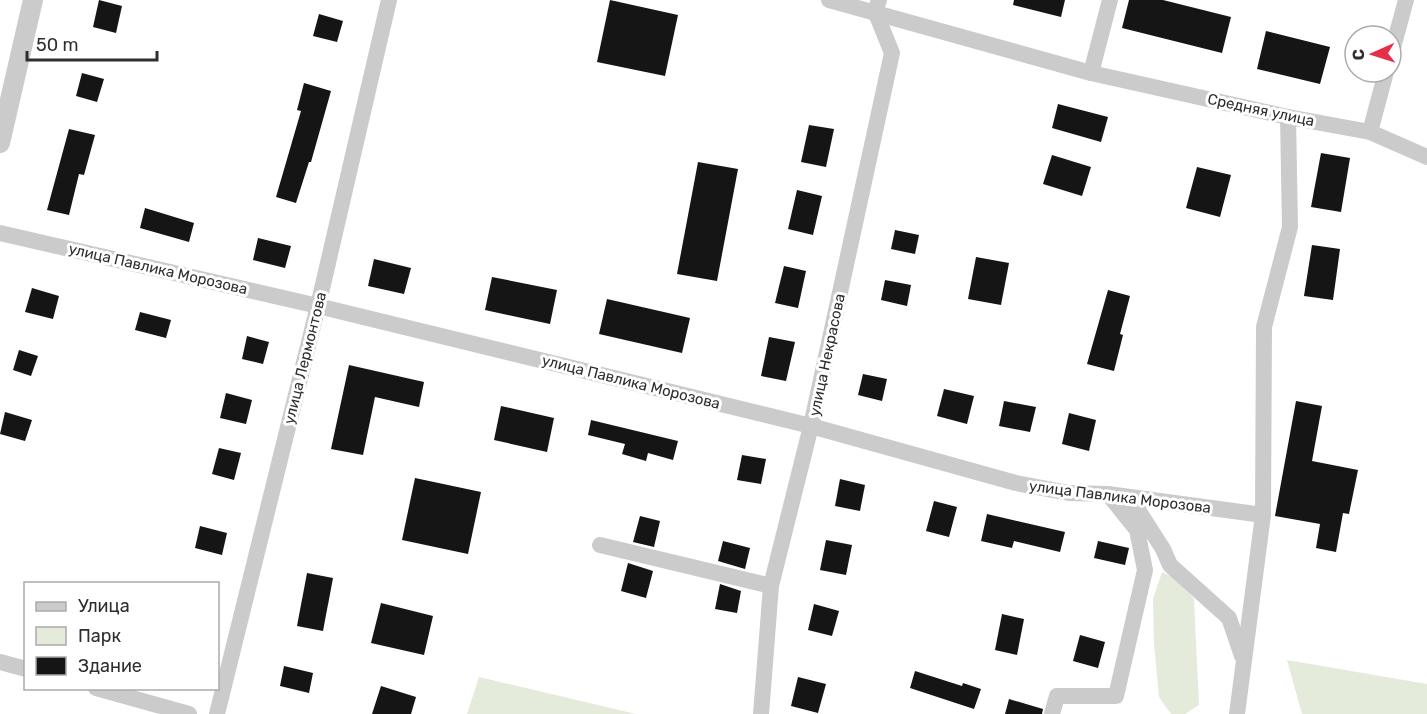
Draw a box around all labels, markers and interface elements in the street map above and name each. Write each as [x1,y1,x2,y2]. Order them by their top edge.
scale bar [27,24,158,62]
north arrow [1343,24,1403,84]
text: 50 m [36,34,79,56]
text: С [1349,49,1368,61]
street label: Средняя улица [1206,90,1316,130]
street label: улица Павлика Морозова [67,240,249,298]
street label: улица Лермонтова [280,290,330,426]
street label: улица Некрасова [805,292,849,418]
street label: улица Павлика Морозова [540,351,722,413]
street label: улица Павлика Морозова [1028,477,1212,517]
legend [24,582,219,690]
text: Улица [78,595,130,617]
text: Парк [78,625,122,647]
text: Здание [78,655,142,677]

